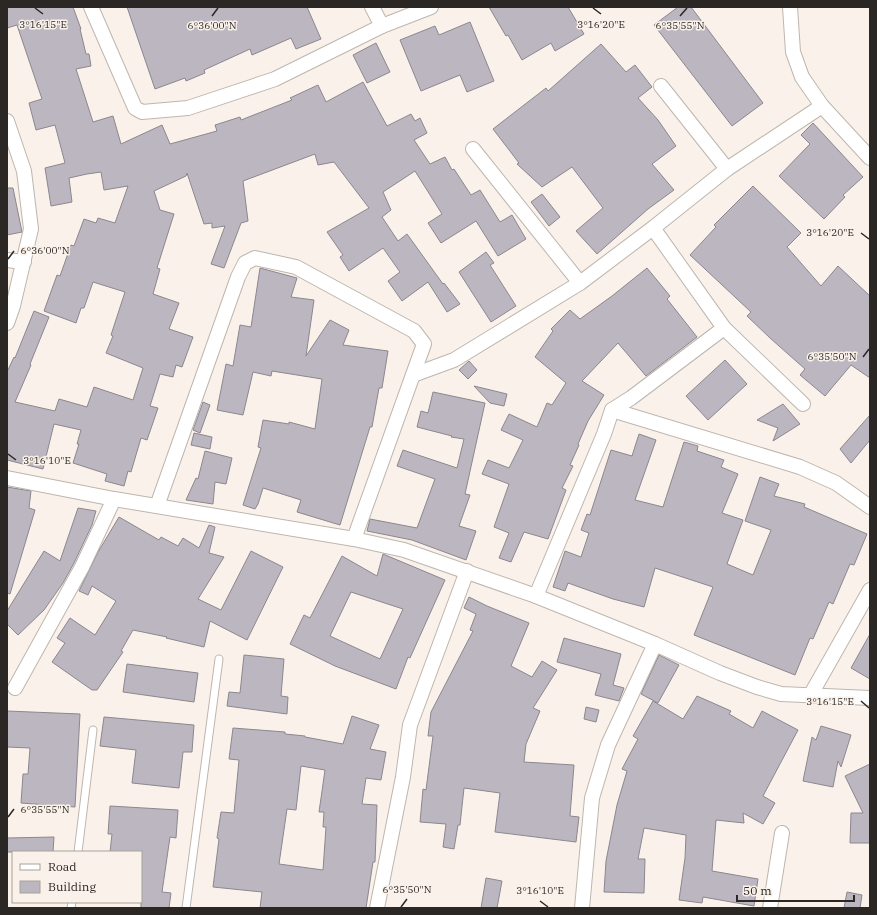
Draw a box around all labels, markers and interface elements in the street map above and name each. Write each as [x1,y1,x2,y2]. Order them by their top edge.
text: 3°16'15"E [19,18,67,31]
text: 3°16'20"E [577,18,625,31]
text: 6°36'00"N [188,19,237,32]
text: 6°35'55"N [656,19,705,32]
text: 3°16'20"E [806,226,854,239]
text: 6°36'00"N [21,244,70,257]
text: 6°35'50"N [808,350,857,363]
text: 3°16'10"E [23,454,71,467]
text: 3°16'15"E [806,695,854,708]
text: 6°35'55"N [21,803,70,816]
legend [12,851,142,903]
text: Road [48,859,77,874]
scale bar [737,877,854,903]
text: Building [48,879,96,894]
text: 6°35'50"N [383,883,432,896]
text: 50 m [743,883,772,898]
text: 3°16'10"E [516,884,564,897]

